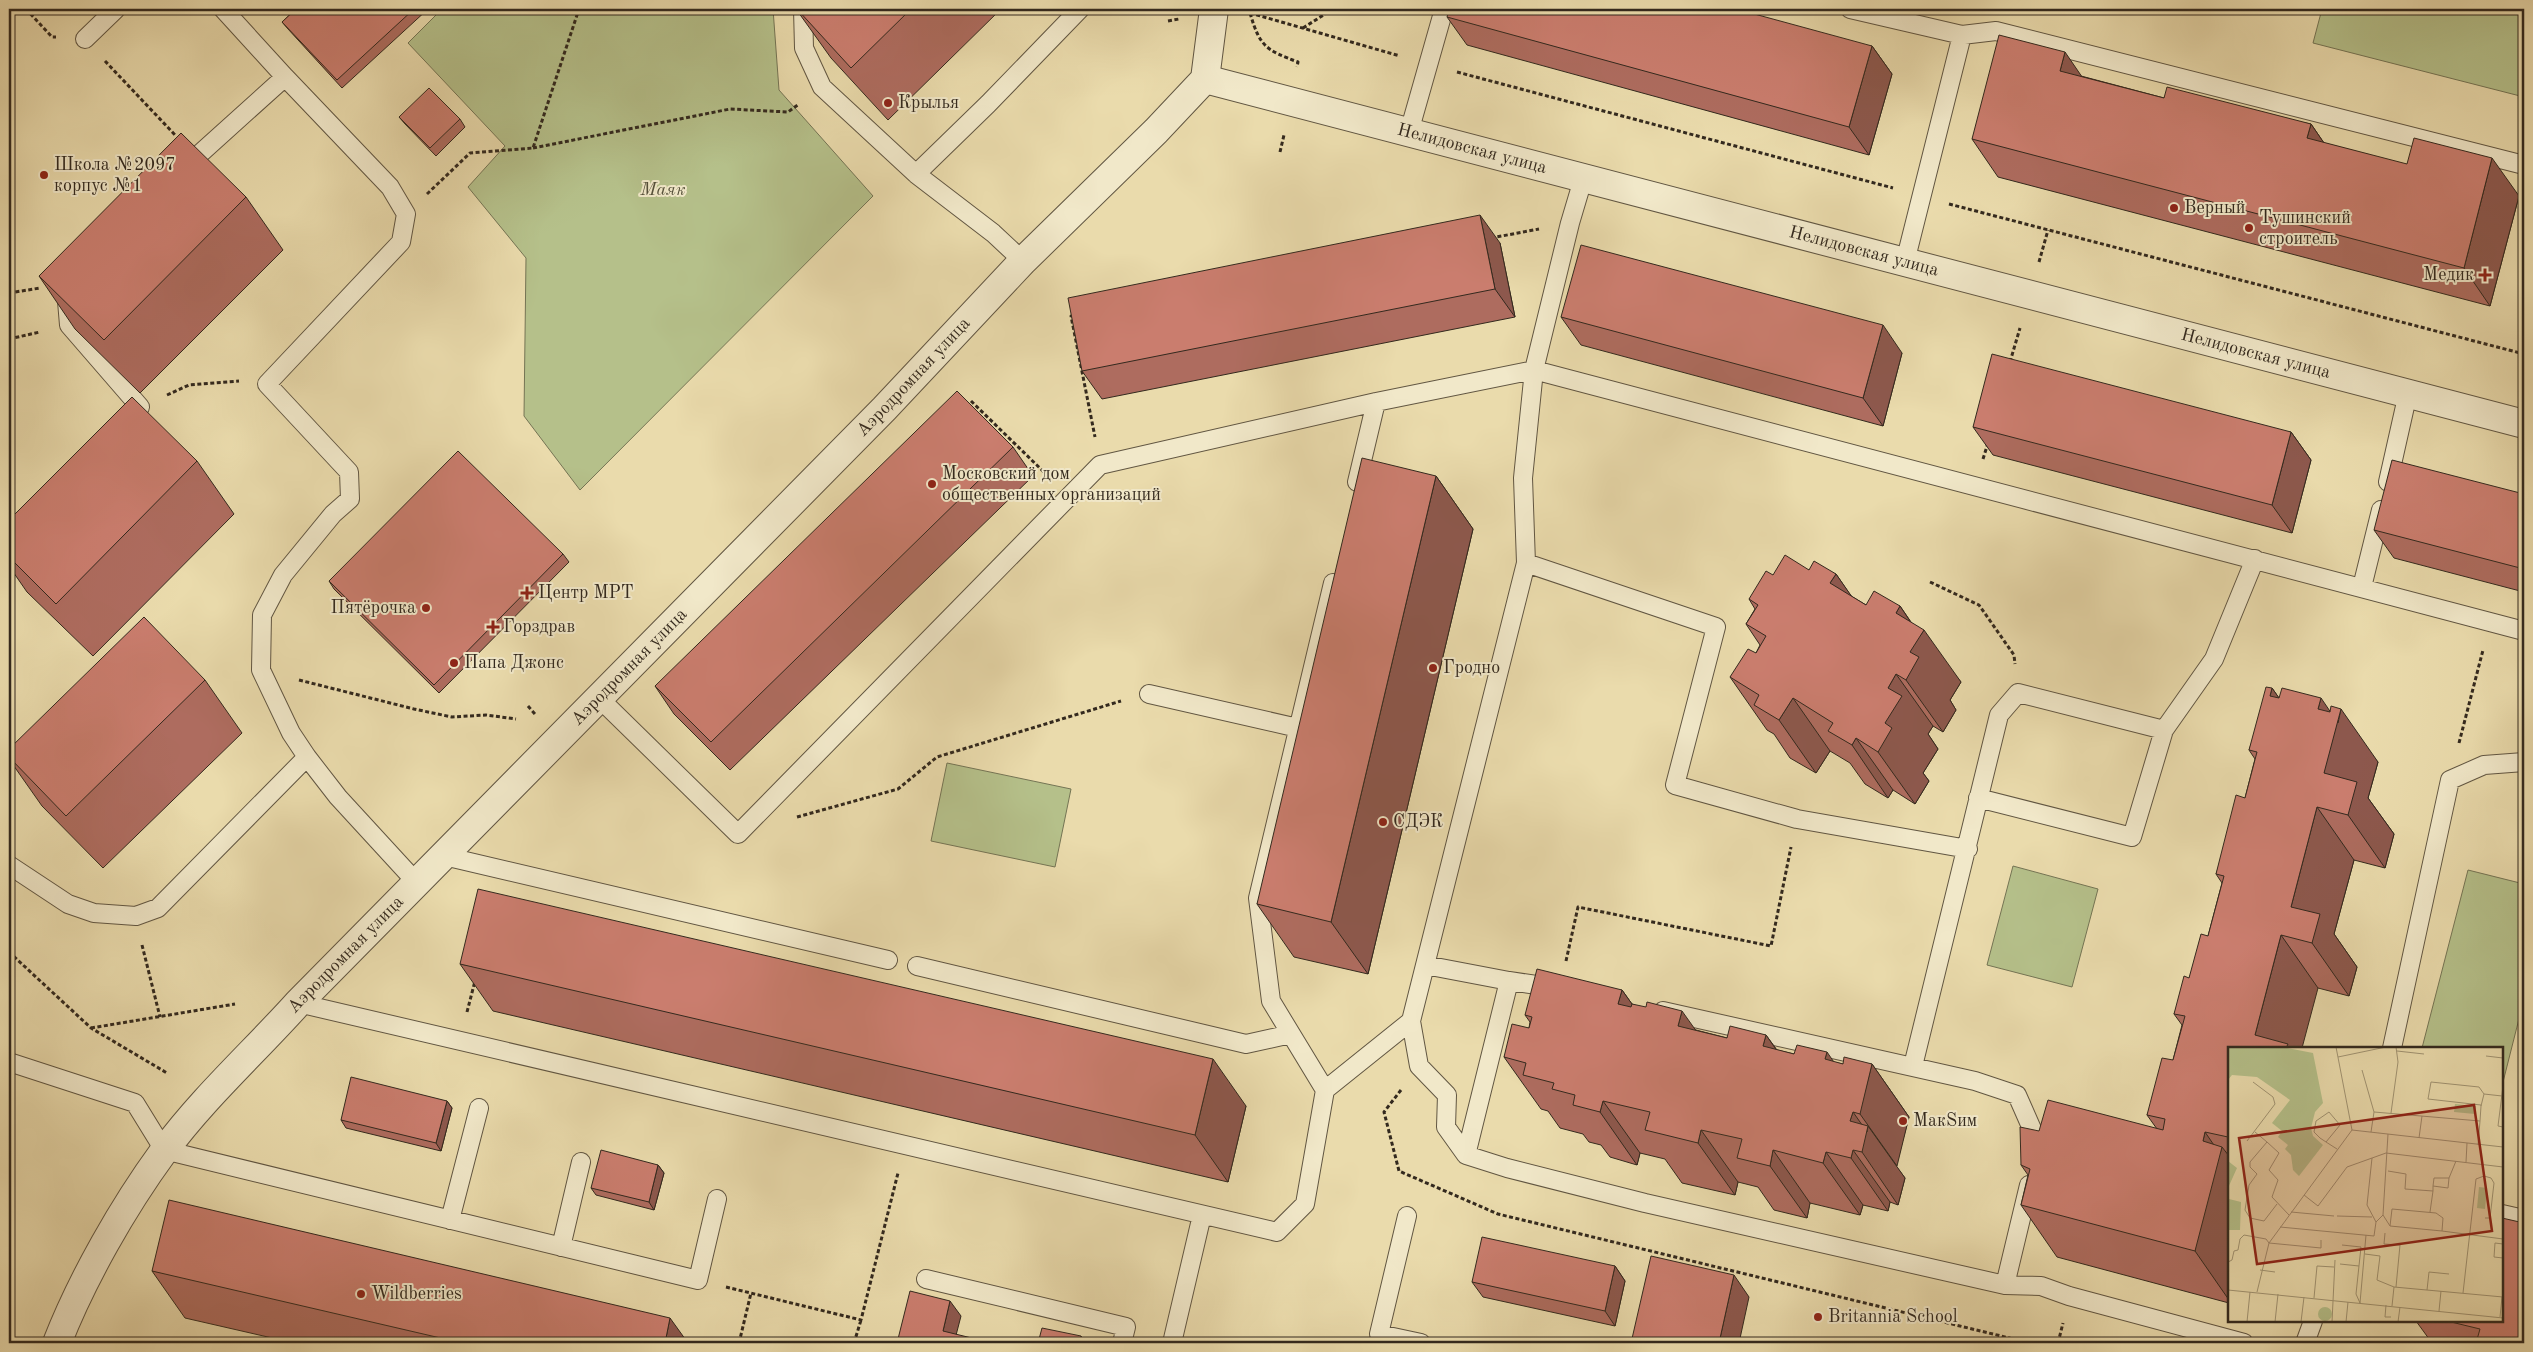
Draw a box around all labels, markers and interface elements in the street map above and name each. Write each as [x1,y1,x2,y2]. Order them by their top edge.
place label: Крылья [898,94,959,112]
marker: Крылья [882,97,894,109]
street label: Нелидовская улица [1395,121,1549,177]
place label: Школа №2097 корпус №1 [54,156,176,195]
marker: Школа №2097 корпус №1 [38,169,50,181]
park label: Маяк [639,181,686,199]
place label: Верный [2184,199,2245,217]
marker: Верный [2168,202,2180,214]
place label: Тушинский строитель [2259,209,2351,248]
marker: Тушинский строитель [2243,222,2255,234]
street label: Нелидовская улица [1787,223,1941,280]
place label: Медик [2423,266,2474,284]
marker: Медик [2478,268,2492,282]
street label: Аэродромная улица [853,314,974,440]
street label: Нелидовская улица [2179,326,2333,382]
place label: Московский дом общественных организаций [942,465,1161,504]
marker: Московский дом общественных организаций [926,478,938,490]
place label: Центр МРТ [538,584,634,602]
marker: Центр МРТ [520,586,534,600]
place label: Пятёрочка [331,599,416,617]
marker: Пятёрочка [420,602,432,614]
street label: Аэродромная улица [568,605,691,729]
place label: Горздрав [503,618,575,636]
marker: Горздрав [487,621,499,633]
place label: Папа Джонс [464,654,564,672]
marker: Папа Джонс [448,657,460,669]
place label: Гродно [1443,659,1500,677]
marker: Гродно [1427,662,1439,674]
place label: СДЭК [1393,813,1443,831]
marker: СДЭК [1377,816,1389,828]
street label: Аэродромная улица [284,893,407,1017]
inset map [2228,1047,2503,1322]
place label: МакSим [1913,1112,1977,1130]
marker: МакSим [1897,1115,1909,1127]
place label: Wildberries [371,1285,462,1303]
marker: Wildberries [355,1288,367,1300]
place label: Britannia School [1828,1308,1958,1326]
marker: Britannia School [1812,1311,1824,1323]

